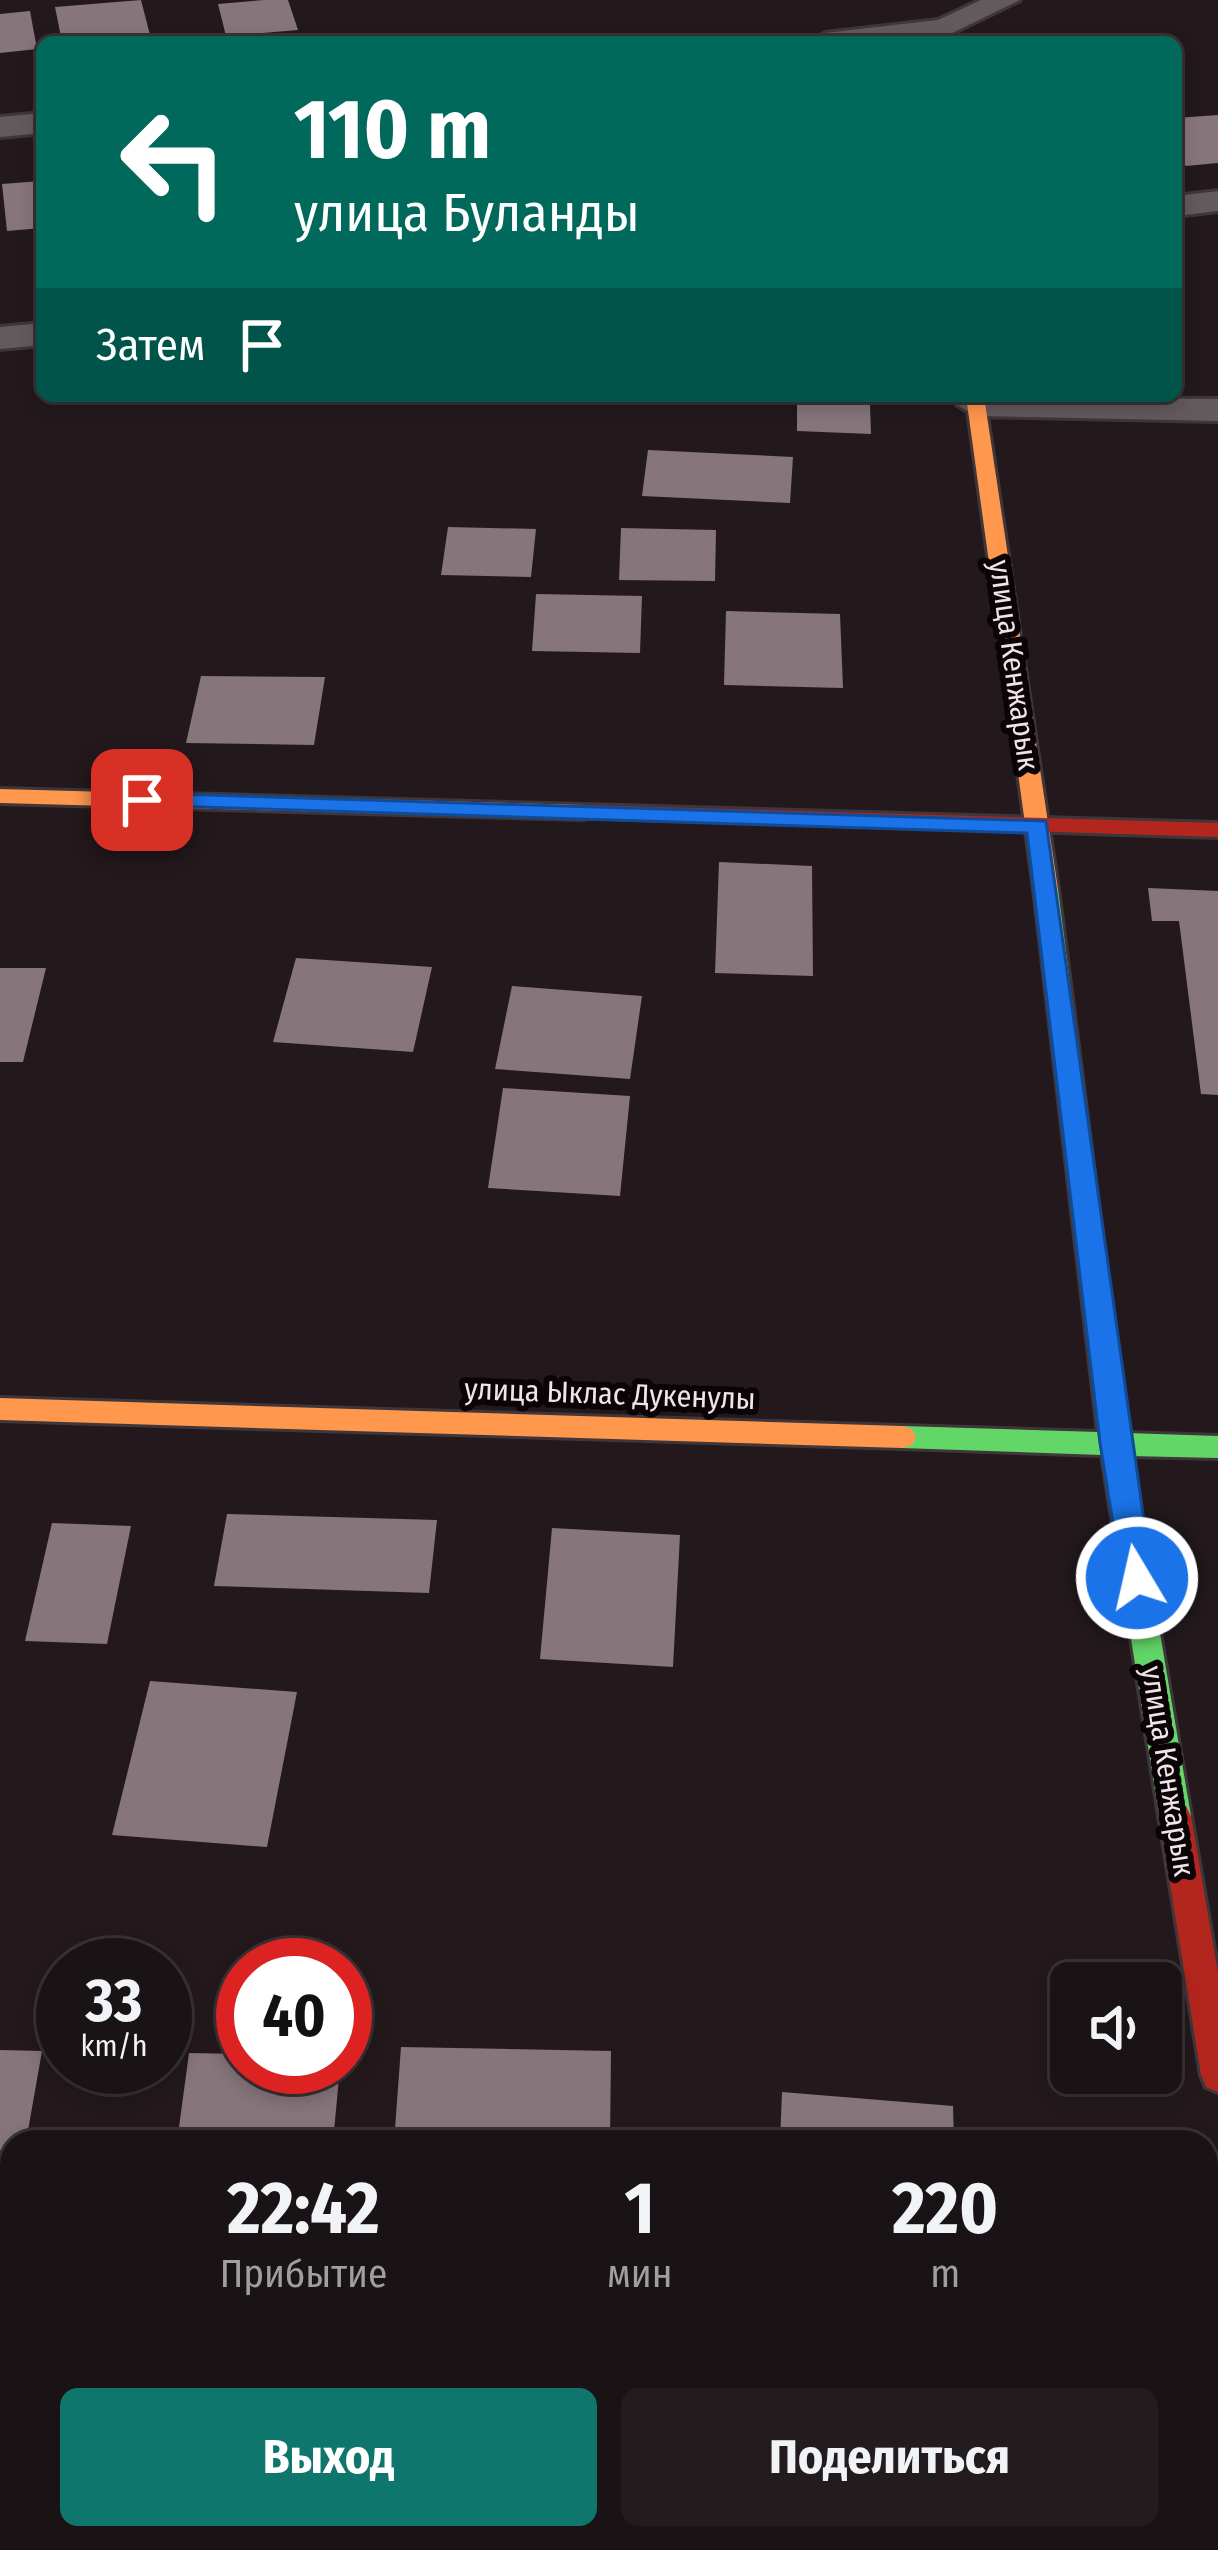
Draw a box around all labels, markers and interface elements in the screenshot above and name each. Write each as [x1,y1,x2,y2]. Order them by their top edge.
text: 110 m [294,79,491,180]
icon: left [96,84,252,240]
text: улица Буланды [294,181,640,245]
icon: arrive [229,312,295,378]
text: Затем [96,318,205,372]
street label: улица Кенжарык [981,558,1047,772]
pin [91,749,193,851]
icon: arrive [109,767,175,833]
street label: улица Ыклас Дукенулы [464,1371,756,1417]
position arrow [1074,1515,1200,1641]
street label: улица Кенжарык [1134,1663,1202,1879]
speed limit sign: 40 [216,1938,372,2094]
map controls [1050,1962,1182,2094]
button: sound [1050,1962,1182,2094]
text: 33 [86,1965,142,2037]
text: km/h [81,2028,147,2064]
text: 22:42 [227,2166,380,2252]
text: 1 [624,2166,655,2252]
text: 220 [892,2166,998,2252]
text: Прибытие [220,2251,387,2297]
text: мин [607,2251,672,2297]
text: m [930,2251,960,2297]
button: Выход [60,2388,597,2526]
button: Поделиться [621,2388,1158,2526]

